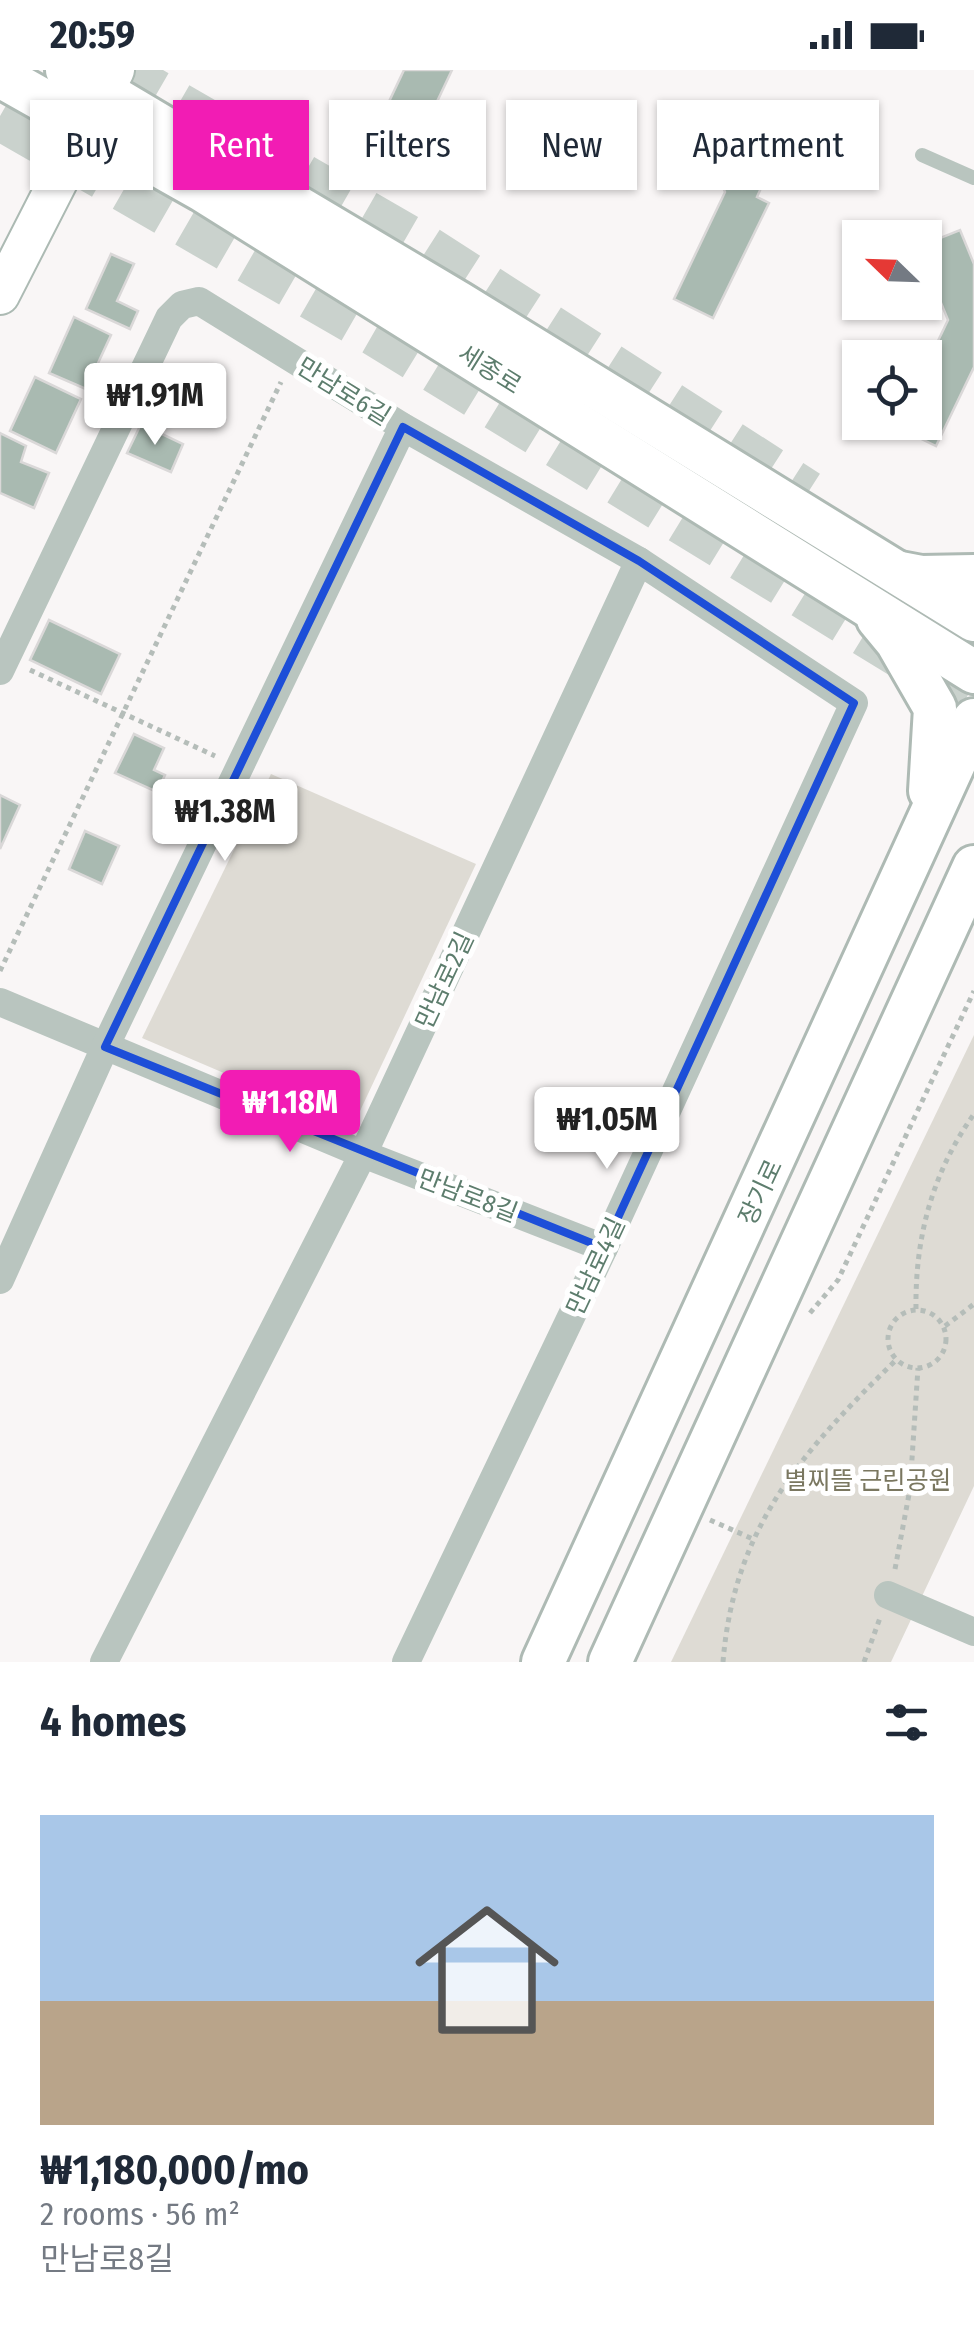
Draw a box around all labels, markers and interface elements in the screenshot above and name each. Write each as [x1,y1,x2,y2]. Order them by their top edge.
text: 20:59 [50,12,135,58]
chip: Buy [30,100,153,190]
chip: Rent [173,100,309,190]
chip: Filters [329,100,486,190]
chip: New [506,100,637,190]
chip: Apartment [657,100,879,190]
north arrow [842,220,942,320]
map controls [842,220,942,440]
street label: 세종로 [452,339,527,401]
button: locate [842,340,942,440]
street label: 만남로6길 [291,351,396,432]
pin: ₩1.91M [74,363,236,448]
text: ₩1.91M [106,376,204,414]
pin: ₩1.38M [144,779,306,864]
text: ₩1.38M [174,792,276,830]
street label: 만남로2길 [410,927,480,1033]
pin: ₩1.18M [209,1070,371,1155]
text: ₩1.18M [242,1083,338,1121]
pin: ₩1.05M [526,1087,688,1172]
text: ₩1.05M [556,1100,658,1138]
street label: 장기로 [733,1155,789,1230]
street label: 만남로8길 [413,1163,522,1229]
street label: 만남로4길 [560,1213,632,1320]
park label: 별찌뜰 근린공원 [785,1466,951,1496]
icon: filters [879,1695,934,1750]
text: 4 homes [40,1697,187,1747]
icon: home [397,1880,577,2060]
text: ₩1,180,000/mo [40,2145,309,2195]
text: 2 rooms · 56 m² [40,2195,240,2233]
text: 만남로8길 [40,2240,174,2278]

